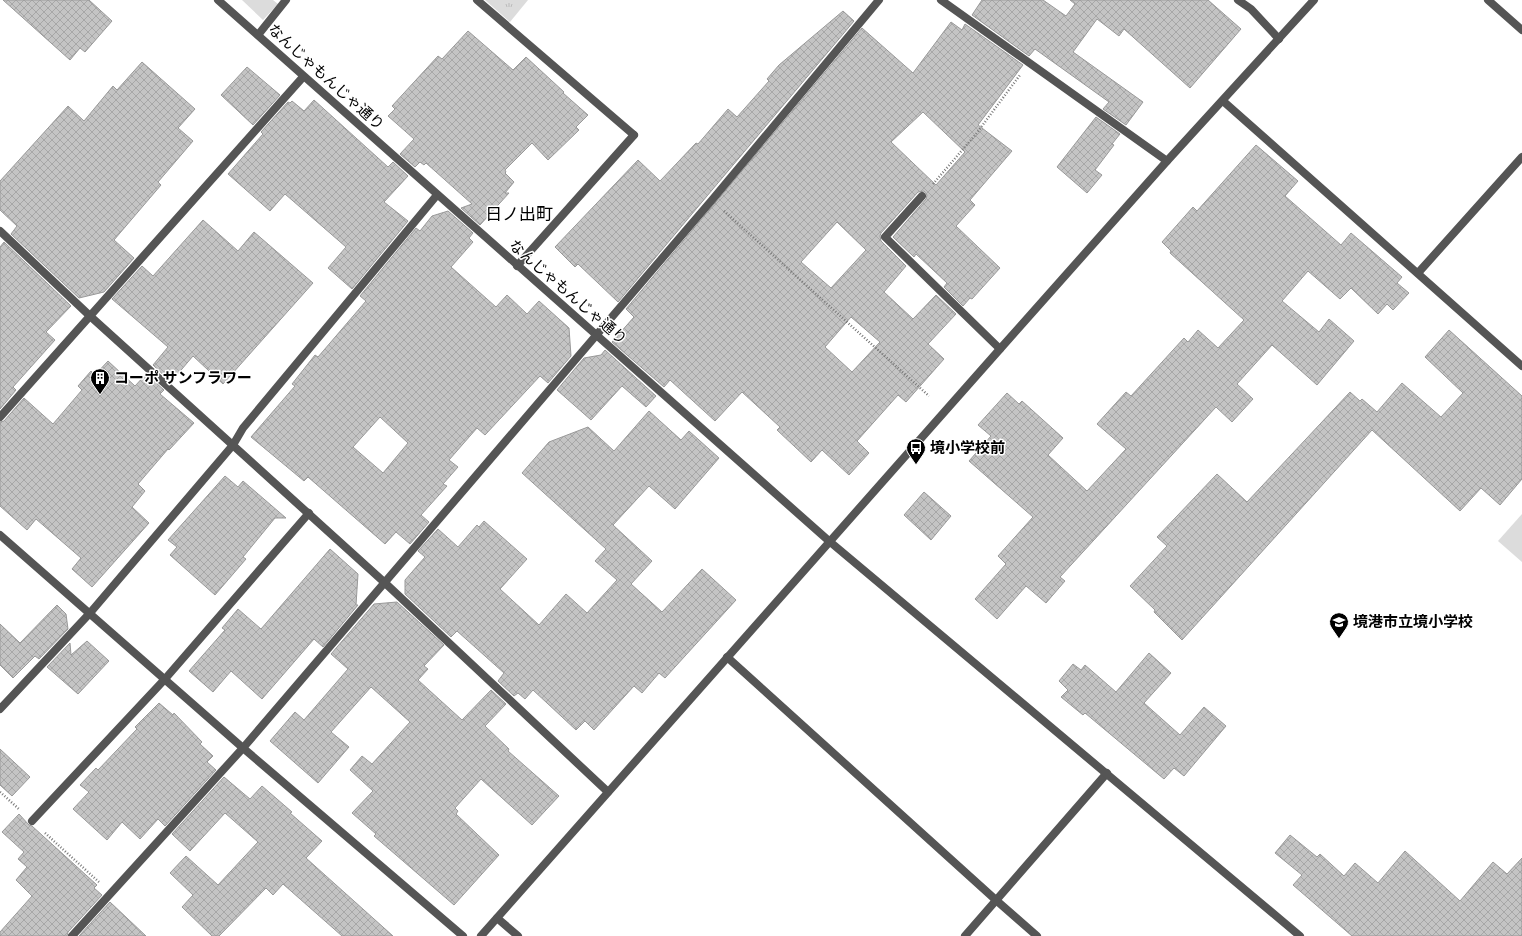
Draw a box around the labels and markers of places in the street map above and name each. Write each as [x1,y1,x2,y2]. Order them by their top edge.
building icon: コーポ サンフラワー [89,367,111,395]
place label: コーポ サンフラワー [114,369,252,387]
bus stop icon: 境小学校前 [905,437,927,465]
place label: 境小学校前 [930,439,1005,457]
school or university icon: 境港市立境小学校 [1328,611,1350,639]
place label: 境港市立境小学校 [1353,613,1473,631]

